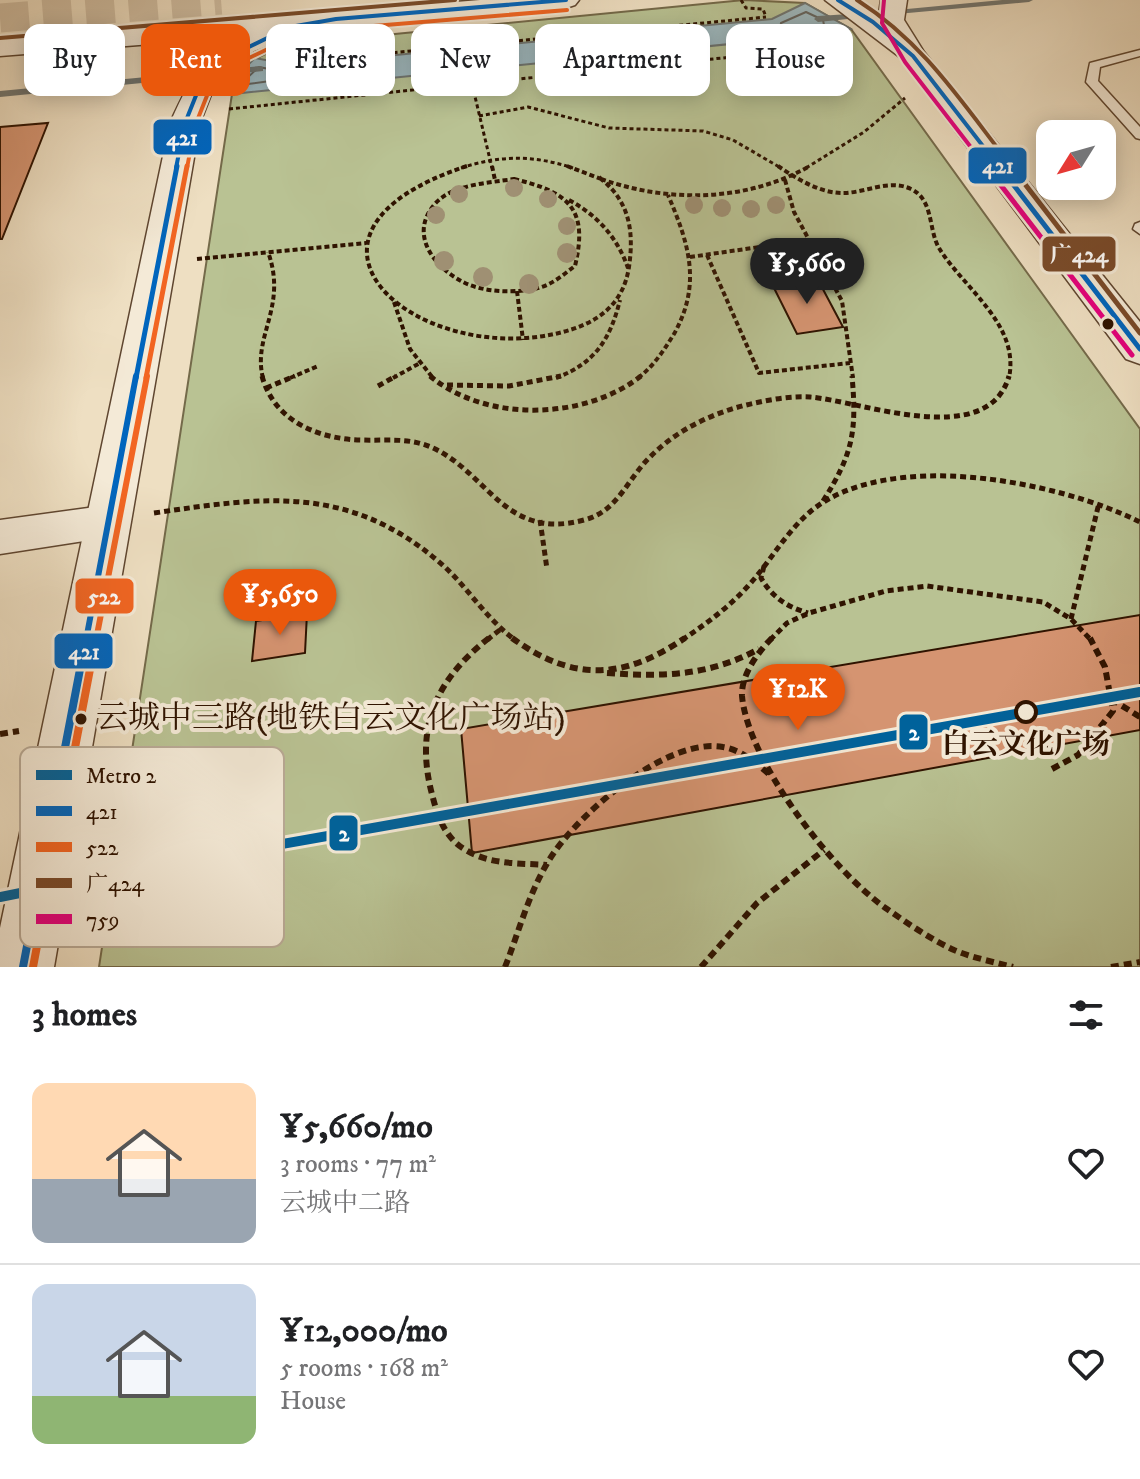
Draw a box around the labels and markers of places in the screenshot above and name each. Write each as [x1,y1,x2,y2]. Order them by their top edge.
pin: ¥5,660 [742,238,872,306]
unlabelled marker [1100,316,1116,332]
pin: ¥5,650 [215,569,345,637]
pin: ¥12K [751,664,845,732]
place label: 云城中三路(地铁白云文化广场站) [96,699,565,739]
marker: 白云文化广场 [1015,701,1037,723]
marker: 云城中三路(地铁白云文化广场站) [73,711,89,727]
place label: 白云文化广场 [942,727,1110,762]

